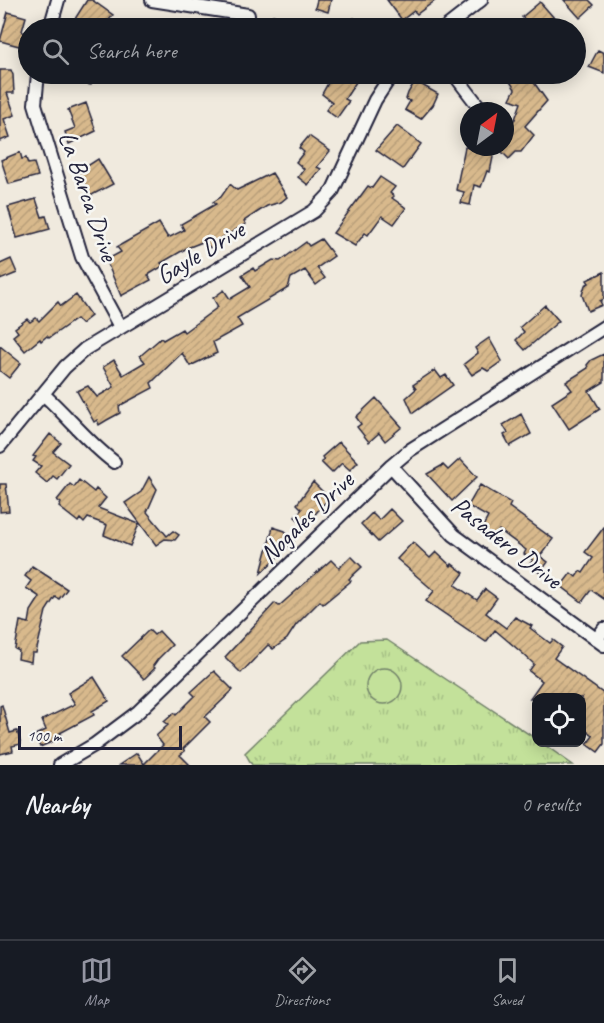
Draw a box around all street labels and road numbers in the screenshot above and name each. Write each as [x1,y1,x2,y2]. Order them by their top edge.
street label: La Barca Drive [51,127,127,267]
street label: Gayle Drive [150,212,253,292]
street label: Nogales Drive [252,463,362,571]
street label: Pasadero Drive [445,489,570,597]

